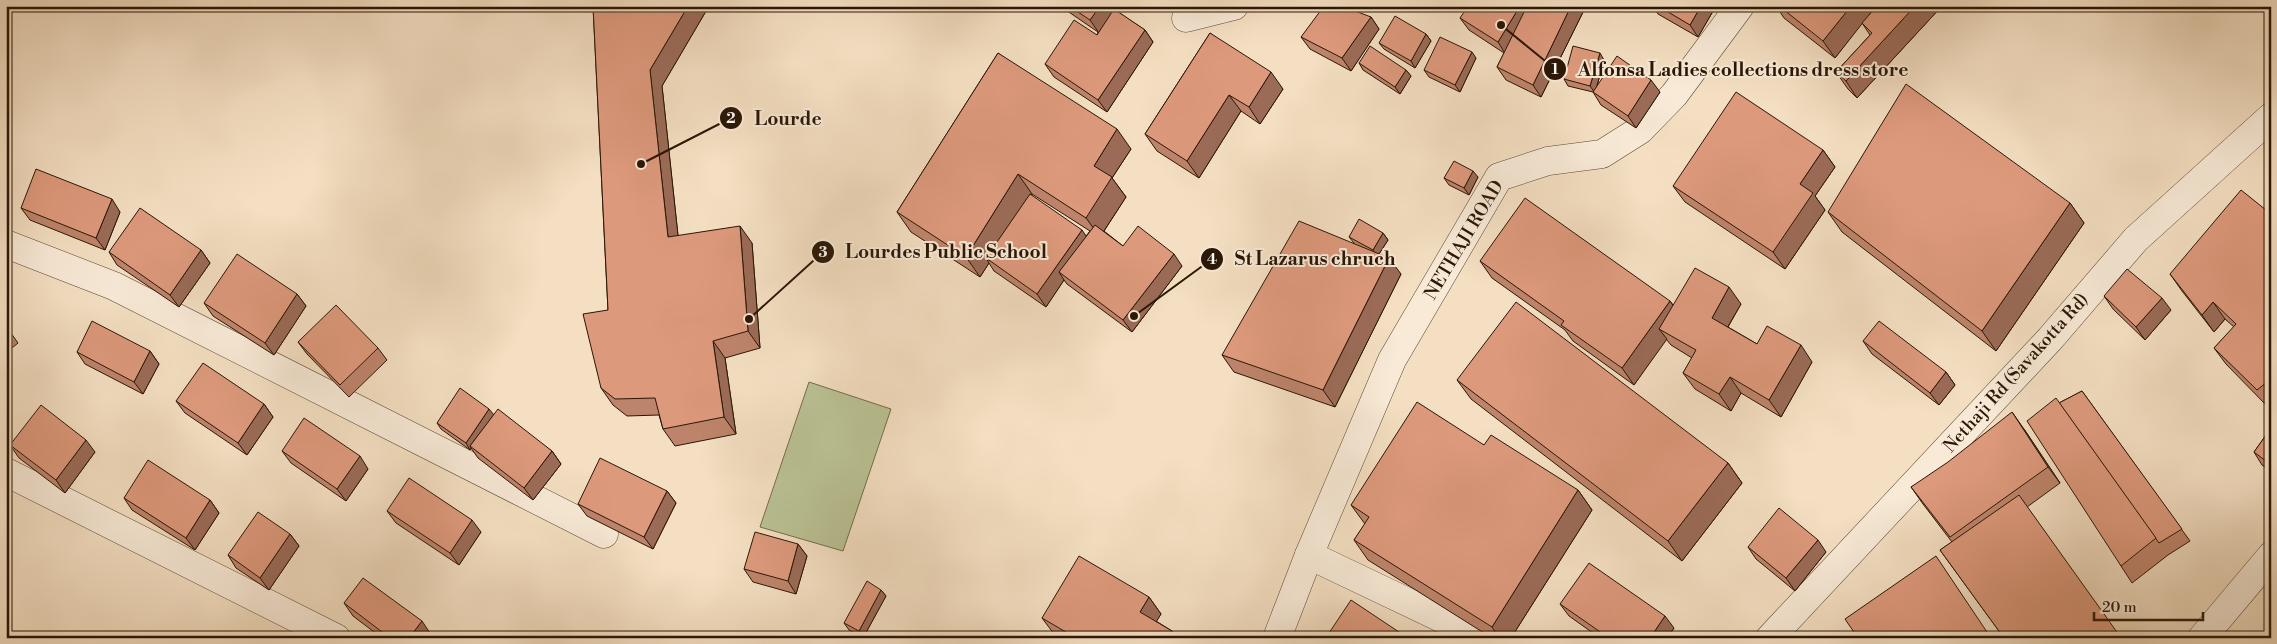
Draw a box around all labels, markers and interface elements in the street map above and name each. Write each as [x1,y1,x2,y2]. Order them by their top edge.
callout: Alfonsa Ladies collections dress store [1543,52,1918,86]
text: Alfonsa Ladies collections dress store [1577,58,1908,82]
text: 1 [1551,60,1559,79]
callout: Lourde [719,101,831,135]
text: Lourde [754,107,822,131]
text: 2 [726,109,736,128]
street label: NETHAJI ROAD [1419,176,1509,304]
callout: Lourdes Public School [810,235,1057,269]
text: Lourdes Public School [845,240,1047,264]
callout: St Lazarus chruch [1200,242,1406,276]
text: 3 [818,243,828,262]
text: St Lazarus chruch [1235,247,1396,271]
text: 4 [1207,250,1217,269]
street label: Nethaji Rd (Savakotta Rd) [1938,289,2094,457]
scale bar [2094,589,2203,621]
text: 20 m [2102,598,2137,617]

